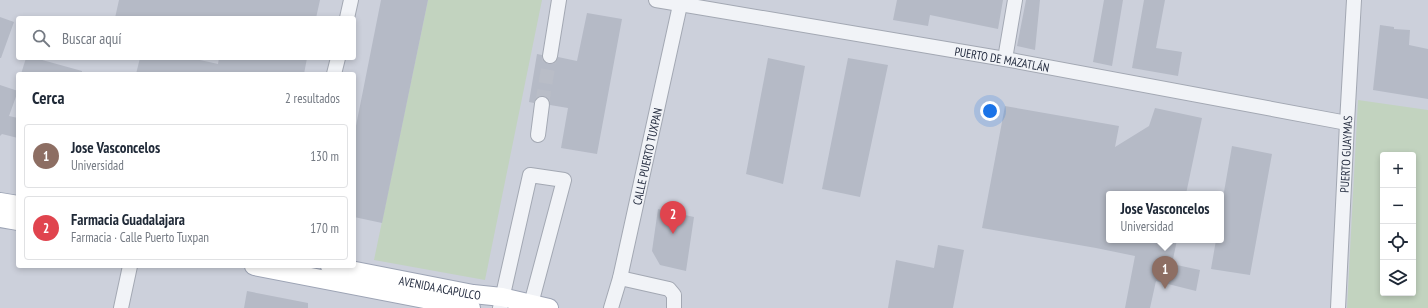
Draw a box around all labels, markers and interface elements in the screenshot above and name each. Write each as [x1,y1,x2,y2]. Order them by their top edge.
search box [16,16,356,60]
icon: search [30,27,52,49]
text: Buscar aquí [62,29,122,48]
street label: PUERTO DE MAZATLÁN [953,43,1051,75]
text: Cerca [32,87,65,109]
text: 2 resultados [285,90,340,107]
your location [980,101,1000,121]
street label: CALLE PUERTO TUXPAN [629,106,665,206]
street label: PUERTO GUAYMAS [1336,115,1355,193]
text: Jose Vasconcelos [71,138,160,157]
text: 1 [43,148,49,165]
text: 130 m [310,148,339,165]
map controls [1380,152,1416,296]
button: + [1380,152,1416,188]
text: Universidad [71,157,124,174]
button: − [1380,188,1416,224]
popup [1106,191,1224,243]
text: Jose Vasconcelos [1120,199,1210,218]
pin: 2 [660,201,686,234]
text: Farmacia Guadalajara [71,210,185,229]
text: Universidad [1120,218,1173,235]
text: 2 [43,220,49,237]
text: 170 m [310,220,339,237]
button: locate [1380,224,1416,260]
text: Farmacia · Calle Puerto Tuxpan [71,229,209,246]
pin: 1 [1152,256,1178,289]
button: layers [1380,260,1416,296]
street label: AVENIDA ACAPULCO [398,272,482,302]

